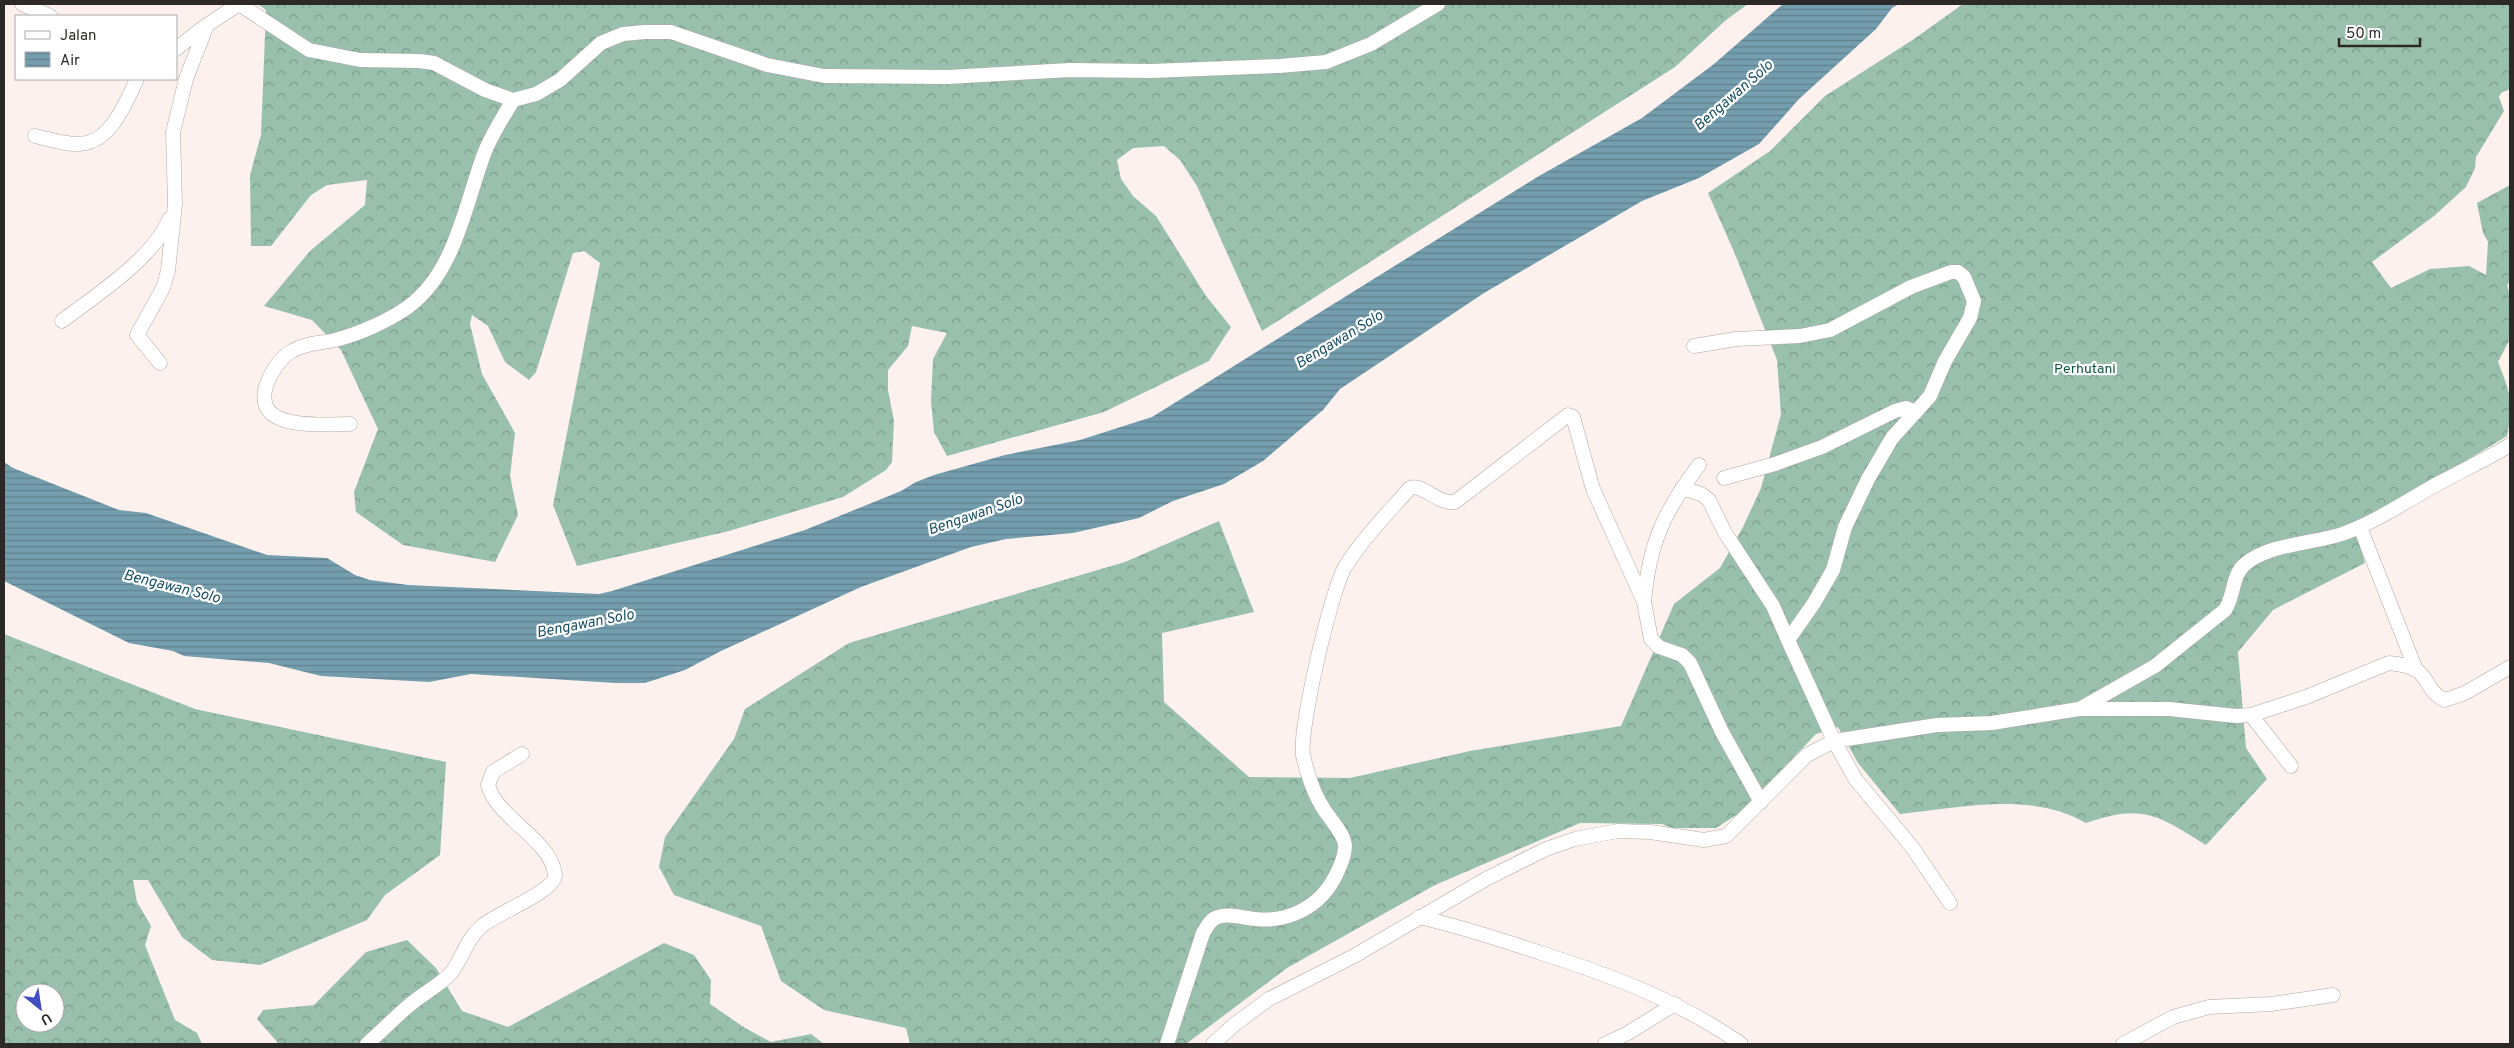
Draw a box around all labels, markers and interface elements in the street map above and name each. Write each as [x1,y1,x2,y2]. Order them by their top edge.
legend [15,15,178,80]
scale bar [2339,15,2420,47]
text: 50 m [2346,25,2381,44]
text: Jalan [60,27,97,46]
text: Air [60,52,80,71]
water label: Bengawan Solo [1690,57,1778,136]
water label: Bengawan Solo [1293,307,1387,374]
park label: Perhutani [2054,361,2116,378]
water label: Bengawan Solo [926,490,1025,540]
water label: Bengawan Solo [121,566,222,609]
water label: Bengawan Solo [535,606,636,643]
north arrow [15,983,65,1033]
text: U [37,1008,54,1028]

